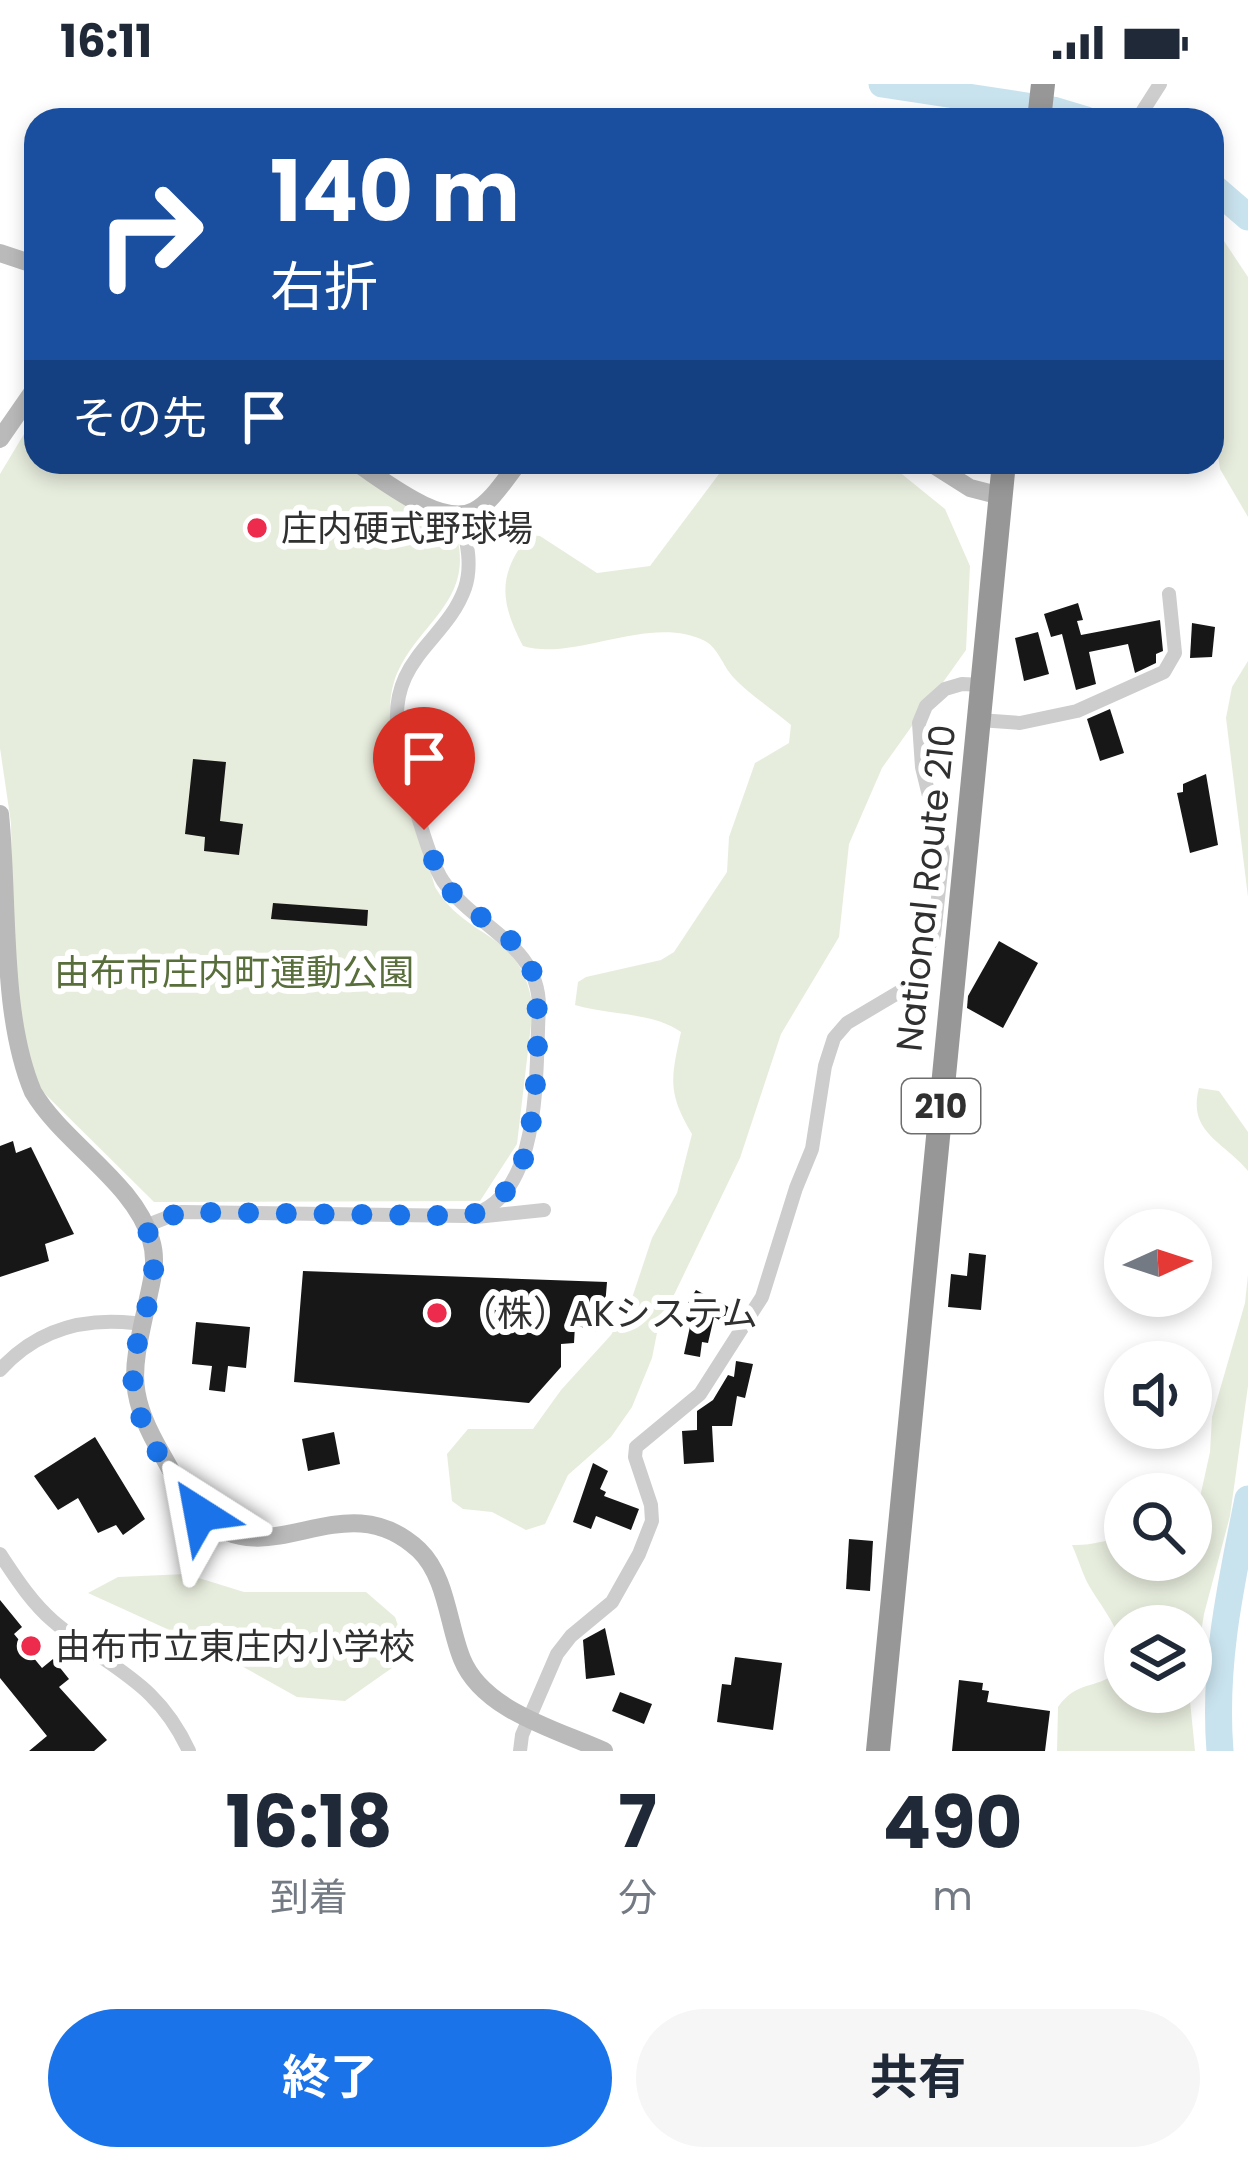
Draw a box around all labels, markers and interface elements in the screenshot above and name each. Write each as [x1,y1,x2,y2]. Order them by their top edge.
text: 16:11 [60,10,152,73]
text: 140 m [270,133,520,250]
icon: right [72,156,228,312]
text: 右折 [270,249,378,325]
icon: arrive [231,384,297,450]
text: その先 [72,387,207,450]
place label: 庄内硬式野球場 [281,503,533,554]
marker: 庄内硬式野球場 [244,515,270,541]
pin [373,707,475,830]
street label: National Route 210 [883,722,969,1054]
icon: arrive [391,725,457,791]
park label: 由布市庄内町運動公園 [54,947,414,998]
road number: 210 [902,1079,980,1133]
north arrow [1104,1209,1212,1317]
map controls [1104,1209,1212,1713]
place label: （株）AKシステム [461,1288,758,1339]
marker: （株）AKシステム [424,1300,450,1326]
button: sound [1104,1341,1212,1449]
position arrow [137,1451,263,1577]
button: search [1104,1473,1212,1581]
button: layers [1104,1605,1212,1713]
place label: 由布市立東庄内小学校 [55,1621,415,1672]
marker: 由布市立東庄内小学校 [18,1633,44,1659]
text: 16:18 [225,1771,393,1872]
text: 7 [618,1771,657,1872]
text: 490 [883,1772,1023,1873]
text: m [932,1869,973,1924]
text: 到着 [270,1870,348,1925]
text: 分 [618,1870,657,1925]
button: 終了 [48,2009,612,2147]
button: 共有 [636,2009,1200,2147]

